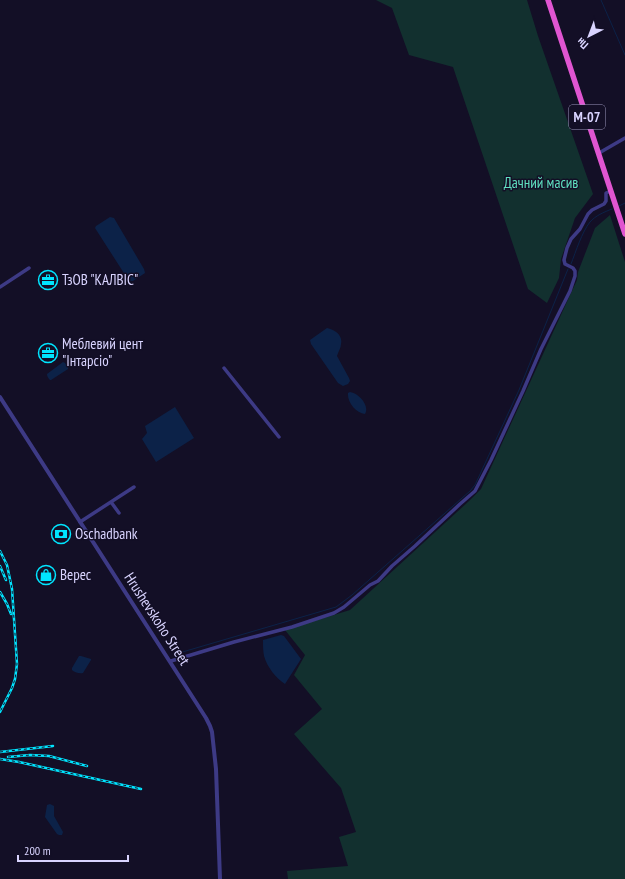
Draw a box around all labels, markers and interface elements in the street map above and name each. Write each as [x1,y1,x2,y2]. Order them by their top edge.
north arrow [569,16,609,56]
text: Пн [574,35,591,52]
road number: М-07 [569,105,605,129]
park label: Дачний масив [504,173,578,192]
office icon: ТзОВ "КАЛВІС" [37,269,59,291]
place label: ТзОВ "КАЛВІС" [62,270,138,289]
place label: Меблевий цент "Інтарсіо" [62,334,143,370]
office icon: Меблевий цент "Інтарсіо" [37,342,59,364]
bank icon: Oschadbank [50,523,72,545]
place label: Oschadbank [75,524,138,543]
shop icon: Верес [35,564,57,586]
place label: Верес [60,565,92,584]
street label: Hrushevskoho Street [120,569,194,669]
scale bar [18,837,128,863]
text: 200 m [24,843,51,858]

